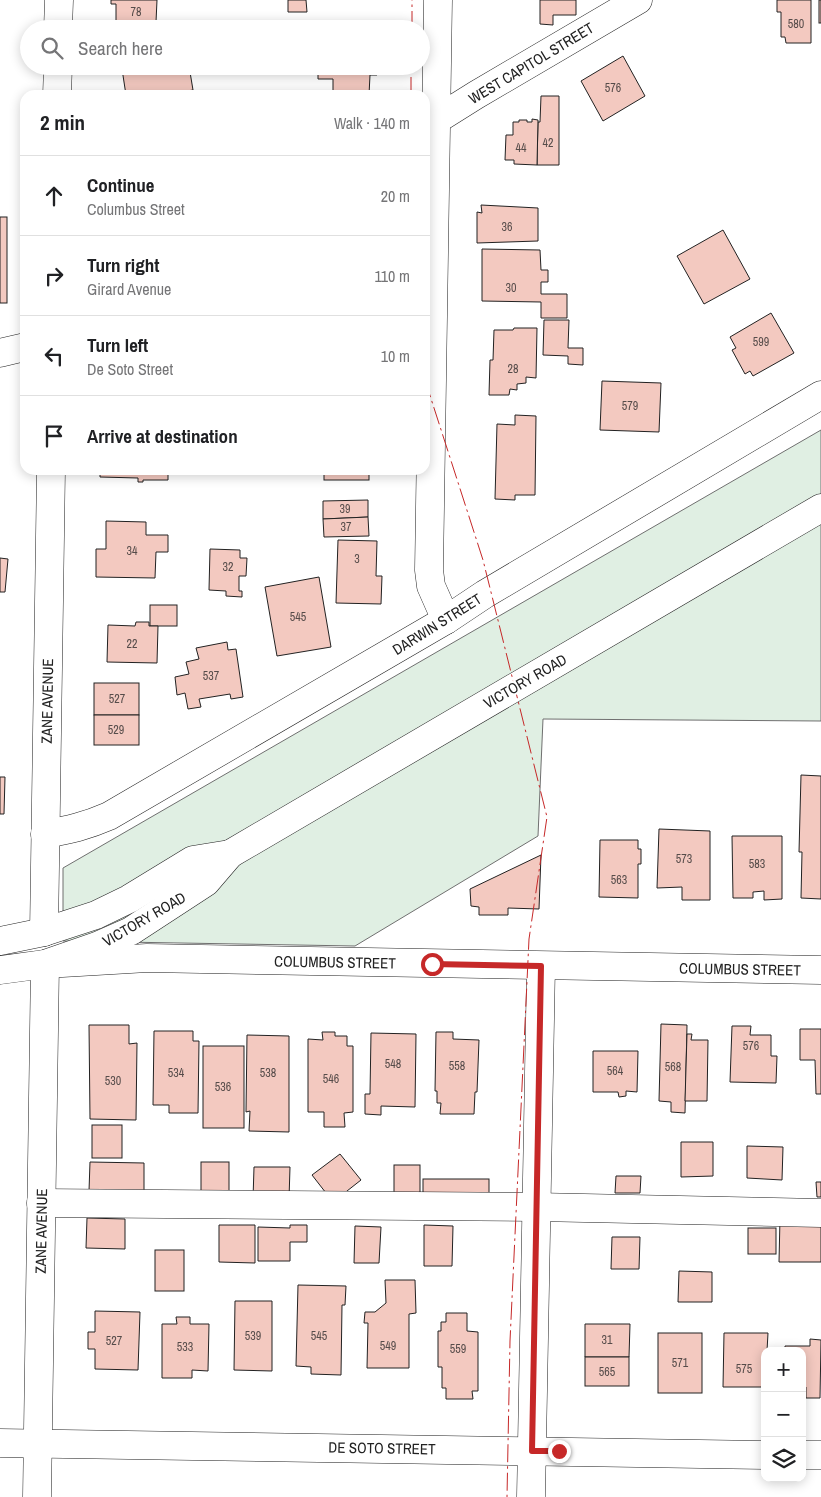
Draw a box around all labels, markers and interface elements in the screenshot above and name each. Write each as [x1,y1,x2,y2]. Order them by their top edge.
house number: 78 [131,4,141,20]
house number: 580 [788,16,804,32]
street label: WEST CAPITOL STREET [464,17,598,109]
search box [20,20,430,75]
icon: search [38,34,66,62]
text: Search here [78,35,163,61]
house number: 576 [605,80,621,96]
text: 2 min [40,108,85,137]
text: Walk · 140 m [334,112,410,134]
house number: 42 [543,135,553,151]
house number: 44 [516,140,527,156]
text: Continue [87,172,155,198]
icon: ahead [40,182,68,210]
text: 20 m [381,185,410,207]
text: Columbus Street [87,198,185,220]
house number: 36 [502,219,512,235]
text: Turn right [87,252,159,278]
icon: right [40,262,68,290]
text: 110 m [374,265,410,287]
text: Girard Avenue [87,278,171,300]
house number: 30 [506,280,516,296]
text: Turn left [87,332,148,358]
house number: 599 [753,334,769,350]
icon: left [40,342,68,370]
text: 10 m [381,345,410,367]
text: De Soto Street [87,358,173,380]
house number: 28 [508,361,518,377]
house number: 579 [622,398,638,414]
icon: arrive [40,422,68,450]
text: Arrive at destination [87,423,238,449]
house number: 39 [340,501,350,517]
house number: 37 [341,519,352,535]
house number: 34 [127,543,138,559]
house number: 3 [354,551,360,567]
house number: 32 [223,559,233,575]
street label: DARWIN STREET [388,588,486,660]
house number: 545 [290,609,307,625]
house number: 22 [127,636,137,652]
street label: VICTORY ROAD [479,649,571,713]
street label: ZANE AVENUE [36,658,58,744]
house number: 537 [203,668,220,684]
house number: 527 [109,691,126,707]
house number: 529 [108,722,124,738]
house number: 573 [676,851,692,867]
house number: 583 [749,856,765,872]
house number: 563 [611,872,627,888]
street label: VICTORY ROAD [98,887,190,951]
street label: COLUMBUS STREET [274,950,396,974]
route start [421,953,444,976]
street label: COLUMBUS STREET [679,957,801,981]
house number: 576 [743,1038,759,1054]
house number: 548 [385,1056,401,1072]
house number: 558 [449,1058,465,1074]
house number: 568 [665,1059,681,1075]
house number: 564 [607,1063,624,1079]
house number: 534 [168,1065,185,1081]
house number: 538 [260,1065,276,1081]
house number: 546 [323,1071,339,1087]
house number: 530 [105,1073,121,1089]
house number: 536 [215,1079,231,1095]
street label: ZANE AVENUE [30,1188,52,1274]
house number: 539 [245,1328,261,1344]
house number: 545 [311,1328,328,1344]
house number: 31 [602,1332,613,1348]
house number: 527 [106,1333,123,1349]
house number: 549 [380,1338,396,1354]
house number: 533 [177,1339,193,1355]
house number: 559 [450,1341,466,1357]
map controls [761,1347,806,1482]
button: + [761,1347,806,1392]
house number: 571 [672,1355,689,1371]
house number: 575 [736,1361,753,1377]
house number: 565 [599,1364,616,1380]
button: − [761,1392,806,1437]
street label: DE SOTO STREET [328,1437,436,1459]
button: layers [761,1437,806,1482]
route end [548,1440,571,1463]

